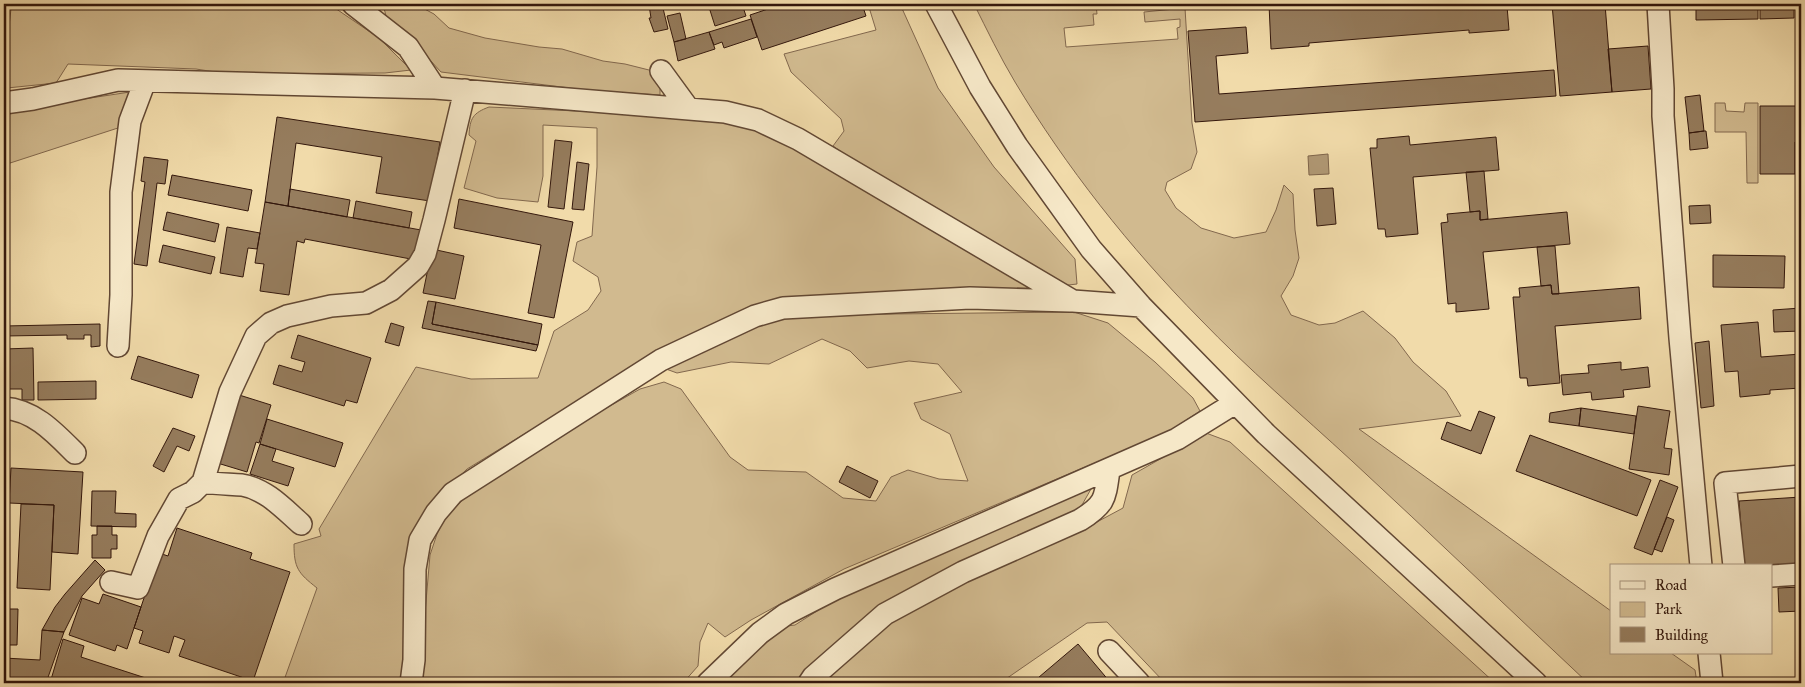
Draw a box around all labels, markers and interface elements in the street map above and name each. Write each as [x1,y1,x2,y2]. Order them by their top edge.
legend [1610,564,1772,654]
text: Road [1655,576,1687,594]
text: Park [1655,600,1682,618]
text: Building [1655,626,1709,644]

